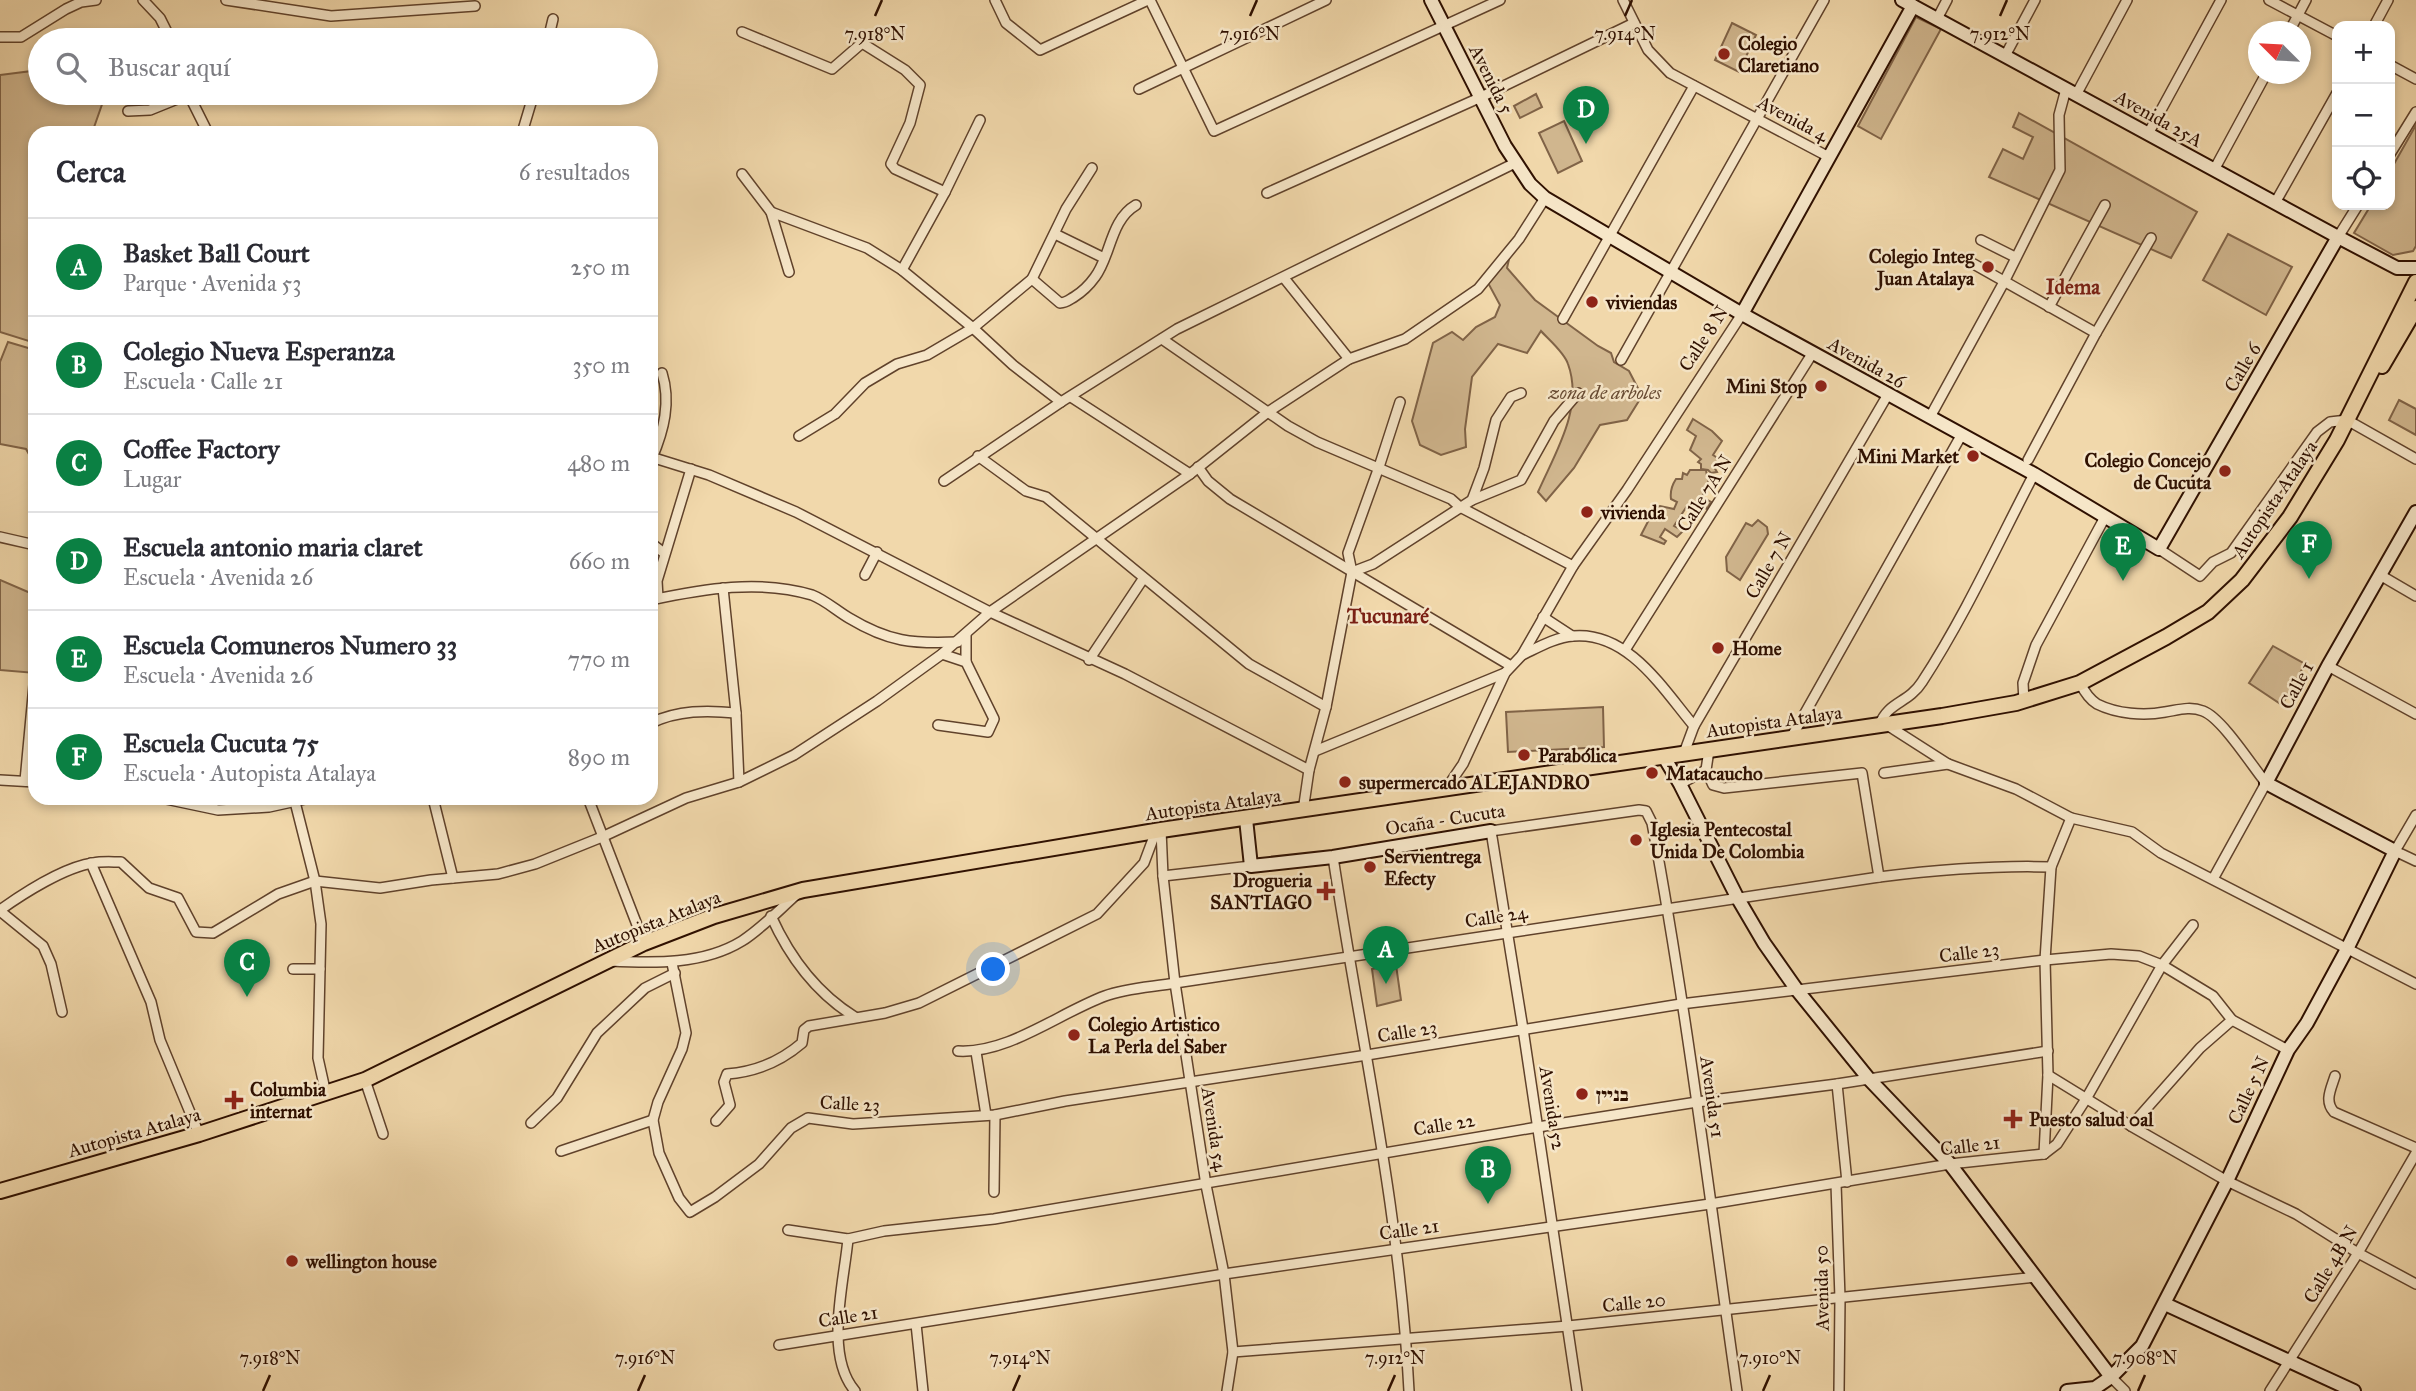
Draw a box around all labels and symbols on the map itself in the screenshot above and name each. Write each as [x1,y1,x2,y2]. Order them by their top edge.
north arrow [2248,21,2311,84]
text: 7.918°N [844,23,906,45]
text: 7.916°N [1220,23,1280,45]
text: 7.914°N [1594,23,1656,45]
text: 7.912°N [1970,23,2030,45]
place label: Colegio Claretiano [1738,32,1819,77]
street label: Avenida 5 [1464,40,1519,118]
marker: Colegio Claretiano [1716,46,1732,62]
street label: Avenida 25A [2110,84,2207,152]
pin: D [1563,86,1609,144]
street label: Avenida 4 [1753,90,1832,147]
place label: Colegio Integ Juan Atalaya [1869,245,1975,291]
marker: Colegio Integ Juan Atalaya [1980,259,1996,275]
district label: Idema [2046,274,2101,300]
place label: viviendas [1605,291,1677,314]
marker: viviendas [1584,294,1600,310]
street label: Calle 8 N [1674,301,1733,375]
street label: Avenida 26 [1823,331,1911,394]
street label: Calle 6 [2219,337,2266,396]
place label: Mini Stop [1726,375,1807,399]
marker: Mini Stop [1813,378,1829,394]
park label: zona de arboles [1548,381,1662,404]
street label: Autopista Atalaya [2226,435,2323,563]
place label: Mini Market [1857,445,1959,468]
marker: Mini Market [1965,448,1981,464]
place label: Colegio Concejo de Cucuta [2084,449,2212,494]
street label: Calle 7A N [1672,451,1737,536]
marker: Colegio Concejo de Cucuta [2217,463,2233,479]
place label: vivienda [1600,501,1666,524]
marker: vivienda [1579,504,1595,520]
pin: F [2286,521,2332,579]
pin: E [2100,523,2146,581]
street label: Calle 7 N [1740,528,1797,603]
district label: Tucunaré [1346,603,1429,629]
place label: Home [1732,637,1782,660]
marker: Home [1710,640,1726,656]
street label: Calle 1 [2274,657,2318,713]
street label: Autopista Atalaya [1704,700,1844,743]
place label: Parabólica [1538,744,1618,767]
marker: Parabólica [1516,747,1532,763]
place label: Matacaucho [1666,762,1763,785]
marker: Matacaucho [1644,765,1660,781]
place label: supermercado ALEJANDRO [1359,771,1590,795]
marker: supermercado ALEJANDRO [1337,774,1353,790]
street label: Autopista Atalaya [1143,783,1283,826]
street label: Ocaña - Cucuta [1384,799,1507,840]
place label: Iglesia Pentecostal Unida De Colombia [1650,818,1805,863]
marker: Iglesia Pentecostal Unida De Colombia [1628,832,1644,848]
place label: Servientrega Efecty [1384,845,1482,891]
marker: Servientrega Efecty [1362,859,1378,875]
place label: Drogueria SANTIAGO [1210,869,1313,914]
marker: Drogueria SANTIAGO [1318,883,1334,899]
street label: Autopista Atalaya [588,885,725,958]
street label: Calle 24 [1463,900,1529,933]
pin: A [1363,926,1409,984]
street label: Calle 23 [1938,937,2000,968]
pin: C [224,939,270,997]
your location [976,952,1010,986]
place label: Colegio Artistico La Perla del Saber [1088,1013,1228,1058]
street label: Calle 23 [1376,1015,1439,1048]
marker: Colegio Artistico La Perla del Saber [1066,1027,1082,1043]
street label: Calle 5 N [2223,1053,2274,1128]
street label: Avenida 51 [1695,1054,1730,1139]
street label: Avenida 52 [1534,1064,1571,1152]
place label: Columbia internat [250,1078,327,1123]
place label: בניין [1596,1083,1629,1106]
street label: Avenida 54 [1196,1084,1233,1173]
marker: בניין [1574,1086,1590,1102]
marker: Columbia internat [224,1090,244,1110]
street label: Calle 23 [819,1090,881,1117]
street label: Autopista Atalaya [64,1102,204,1163]
street label: Calle 22 [1412,1108,1477,1141]
place label: Puesto salud 0al [2029,1108,2154,1131]
marker: Puesto salud 0al [2003,1109,2023,1129]
street label: Calle 21 [1939,1130,2001,1161]
pin: B [1465,1146,1511,1204]
street label: Calle 21 [1378,1214,1440,1245]
street label: Calle 4B N [2298,1221,2363,1307]
street label: Avenida 50 [1809,1245,1834,1332]
place label: wellington house [305,1250,437,1274]
marker: wellington house [284,1253,300,1269]
street label: Calle 20 [1601,1288,1667,1317]
street label: Calle 21 [817,1300,880,1333]
text: 7.918°N [239,1347,301,1369]
text: 7.916°N [615,1347,675,1369]
text: 7.914°N [989,1347,1051,1369]
text: 7.912°N [1365,1347,1425,1369]
text: 7.910°N [1739,1347,1801,1369]
text: 7.908°N [2113,1347,2177,1369]

